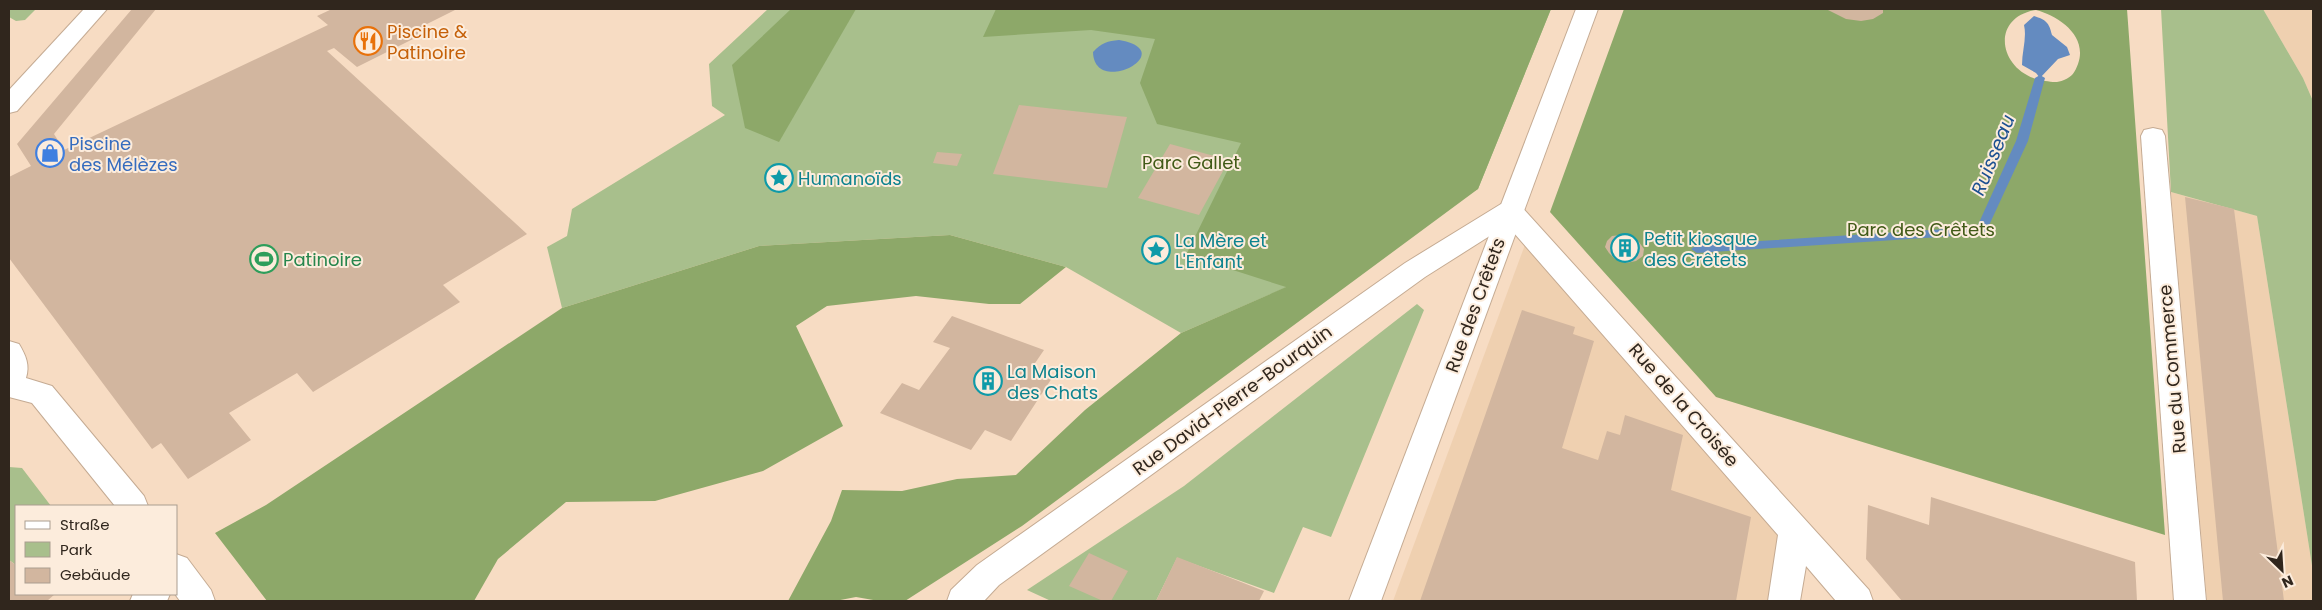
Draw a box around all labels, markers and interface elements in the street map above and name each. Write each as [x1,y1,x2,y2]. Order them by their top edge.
place label: Piscine & Patinoire [387,19,468,65]
restaurant icon: Piscine & Patinoire [353,26,383,56]
water label: Ruisseau [1965,111,2021,199]
place label: Piscine des Mélèzes [69,131,178,177]
shop icon: Piscine des Mélèzes [35,138,65,168]
park label: Parc Gallet [1142,150,1240,175]
place icon: Humanoïds [764,163,794,193]
place label: Humanoïds [798,166,902,191]
park label: Parc des Crêtets [1847,217,1995,242]
place label: Petit kiosque des Crêtets [1644,226,1757,272]
place label: La Mère et L'Enfant [1175,228,1267,274]
building icon: Petit kiosque des Crêtets [1610,233,1640,263]
street label: Rue des Crêtets [1439,234,1511,376]
place icon: La Mère et L'Enfant [1141,235,1171,265]
sports icon: Patinoire [249,244,279,274]
place label: Patinoire [283,247,362,272]
street label: Rue du Commerce [2152,284,2192,454]
street label: Rue David-Pierre-Bourquin [1127,319,1337,481]
street label: Rue de la Croisée [1623,338,1745,472]
place label: La Maison des Chats [1007,359,1098,405]
building icon: La Maison des Chats [973,366,1003,396]
legend [15,505,178,595]
text: Straße [60,514,110,535]
text: Park [60,539,92,560]
north arrow [2257,545,2307,595]
text: Gebäude [60,564,130,585]
text: N [2278,570,2296,593]

